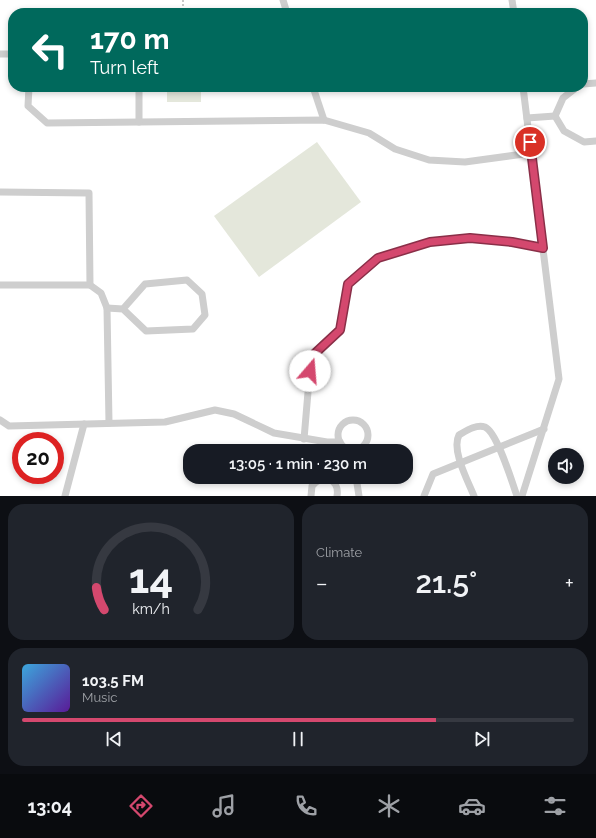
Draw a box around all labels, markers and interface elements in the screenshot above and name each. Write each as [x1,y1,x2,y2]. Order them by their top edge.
text: 170 m [90,23,170,56]
icon: left [24,24,76,76]
text: Turn left [90,57,159,78]
pin [513,125,547,159]
icon: arrive [519,131,541,153]
position arrow [289,350,331,392]
speed limit sign: 20 [12,432,64,484]
map controls [548,448,584,484]
button: sound [548,448,584,484]
text: 13:05 · 1 min · 230 m [229,455,367,473]
text: Climate [316,545,362,560]
text: 14 [129,554,173,603]
text: 21.5° [415,565,477,600]
text: − [316,570,328,596]
text: + [565,570,574,596]
text: km/h [132,601,170,617]
text: 103.5 FM [82,672,144,690]
text: Music [82,690,117,705]
icon: previous [103,728,125,750]
icon: pause [287,728,309,750]
icon: next [471,728,493,750]
icon: directions [127,792,155,820]
icon: music [210,792,238,820]
icon: phone [292,792,320,820]
icon: climate [375,792,403,820]
icon: car [458,792,486,820]
icon: filters [541,792,569,820]
text: 13:04 [27,796,72,817]

